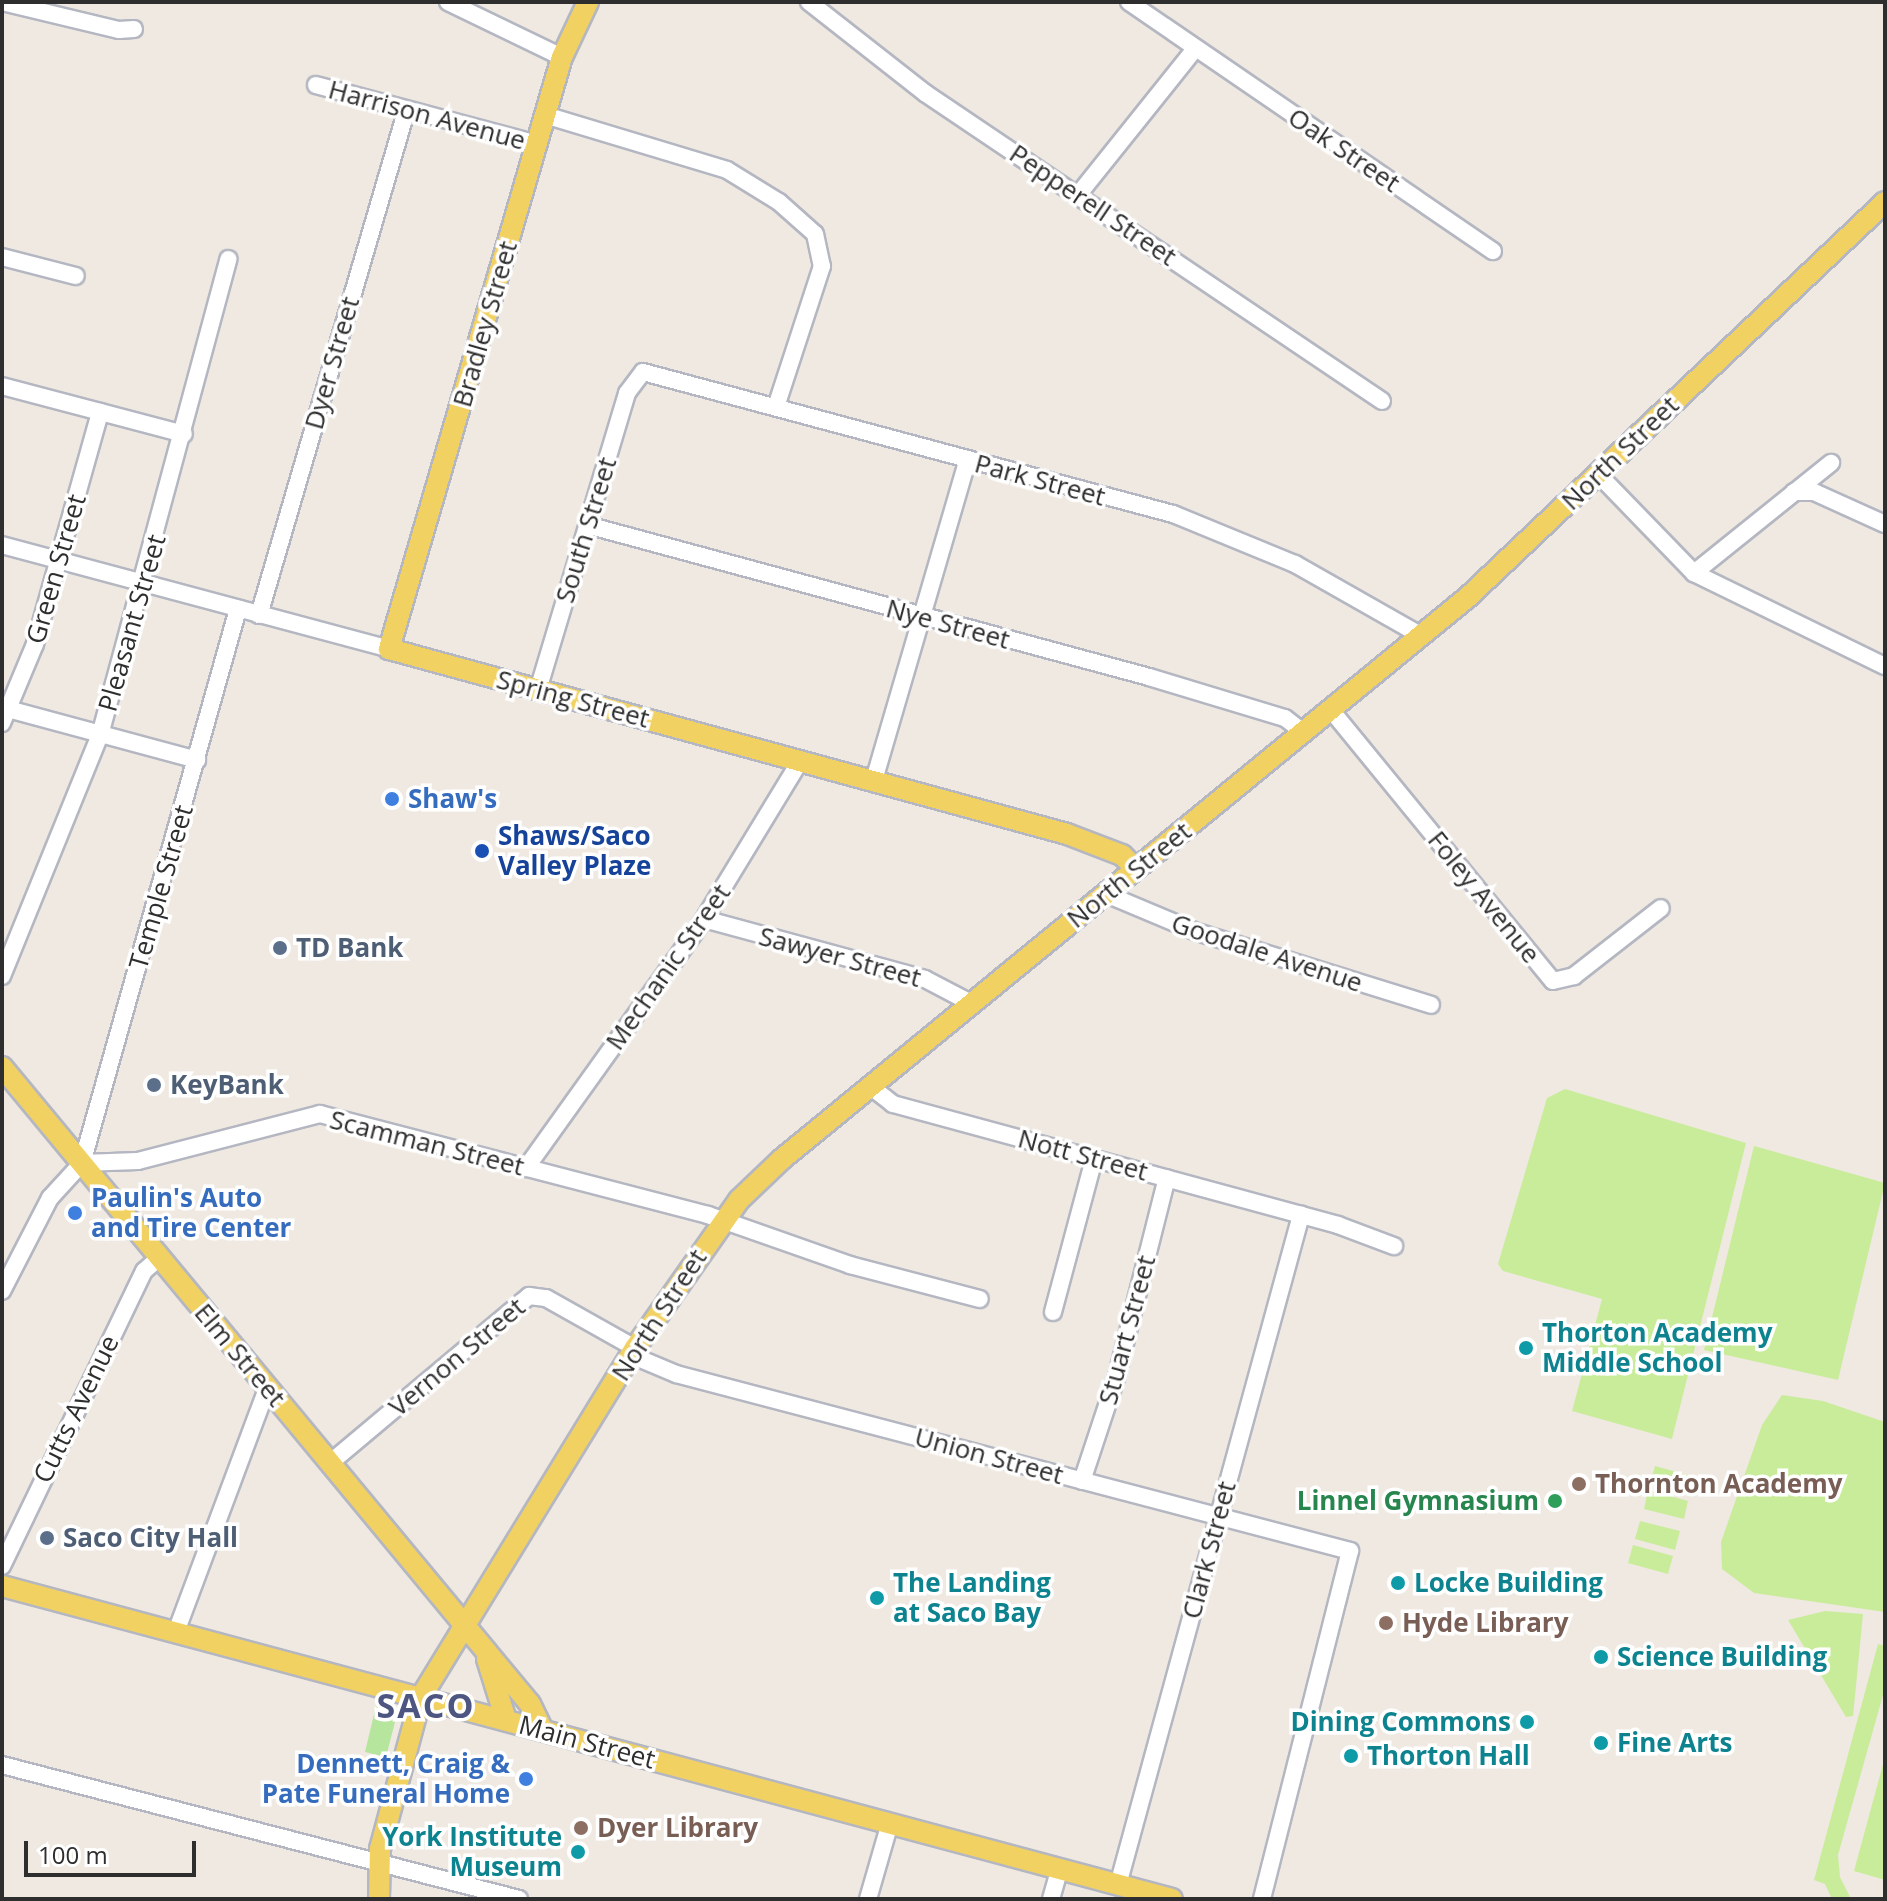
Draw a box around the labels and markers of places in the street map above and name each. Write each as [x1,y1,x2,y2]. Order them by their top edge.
place label: Shaw's [408,783,497,815]
marker: Shaw's [383,790,401,808]
place label: Shaws/Saco Valley Plaze [498,820,651,882]
marker: Shaws/Saco Valley Plaze [473,842,491,860]
place label: TD Bank [296,932,403,964]
marker: TD Bank [271,939,289,957]
place label: KeyBank [170,1069,284,1101]
marker: KeyBank [145,1076,163,1094]
place label: Paulin's Auto and Tire Center [91,1182,291,1244]
marker: Paulin's Auto and Tire Center [66,1204,84,1222]
place label: Thorton Academy Middle School [1542,1317,1772,1378]
marker: Thorton Academy Middle School [1517,1339,1535,1357]
place label: Thornton Academy [1595,1468,1843,1500]
marker: Thornton Academy [1570,1475,1588,1493]
place label: Linnel Gymnasium [1297,1485,1539,1517]
marker: Linnel Gymnasium [1546,1492,1564,1510]
place label: Saco City Hall [63,1522,238,1554]
marker: Saco City Hall [38,1529,56,1547]
place label: The Landing at Saco Bay [893,1567,1051,1628]
place label: Locke Building [1414,1567,1603,1599]
marker: Locke Building [1389,1574,1407,1592]
marker: The Landing at Saco Bay [868,1589,886,1607]
place label: Hyde Library [1402,1607,1568,1639]
marker: Hyde Library [1377,1614,1395,1632]
place label: Science Building [1617,1641,1827,1673]
marker: Science Building [1592,1648,1610,1666]
place label: Dining Commons [1290,1706,1511,1738]
marker: Dining Commons [1518,1713,1536,1731]
place label: Fine Arts [1617,1727,1732,1759]
marker: Fine Arts [1592,1734,1610,1752]
place label: Thorton Hall [1367,1740,1530,1772]
marker: Thorton Hall [1342,1747,1360,1765]
place label: Dennett, Craig & Pate Funeral Home [262,1748,510,1810]
marker: Dennett, Craig & Pate Funeral Home [517,1770,535,1788]
place label: Dyer Library [597,1812,758,1844]
marker: Dyer Library [572,1819,590,1837]
place label: York Institute Museum [382,1821,562,1882]
marker: York Institute Museum [569,1843,587,1861]

